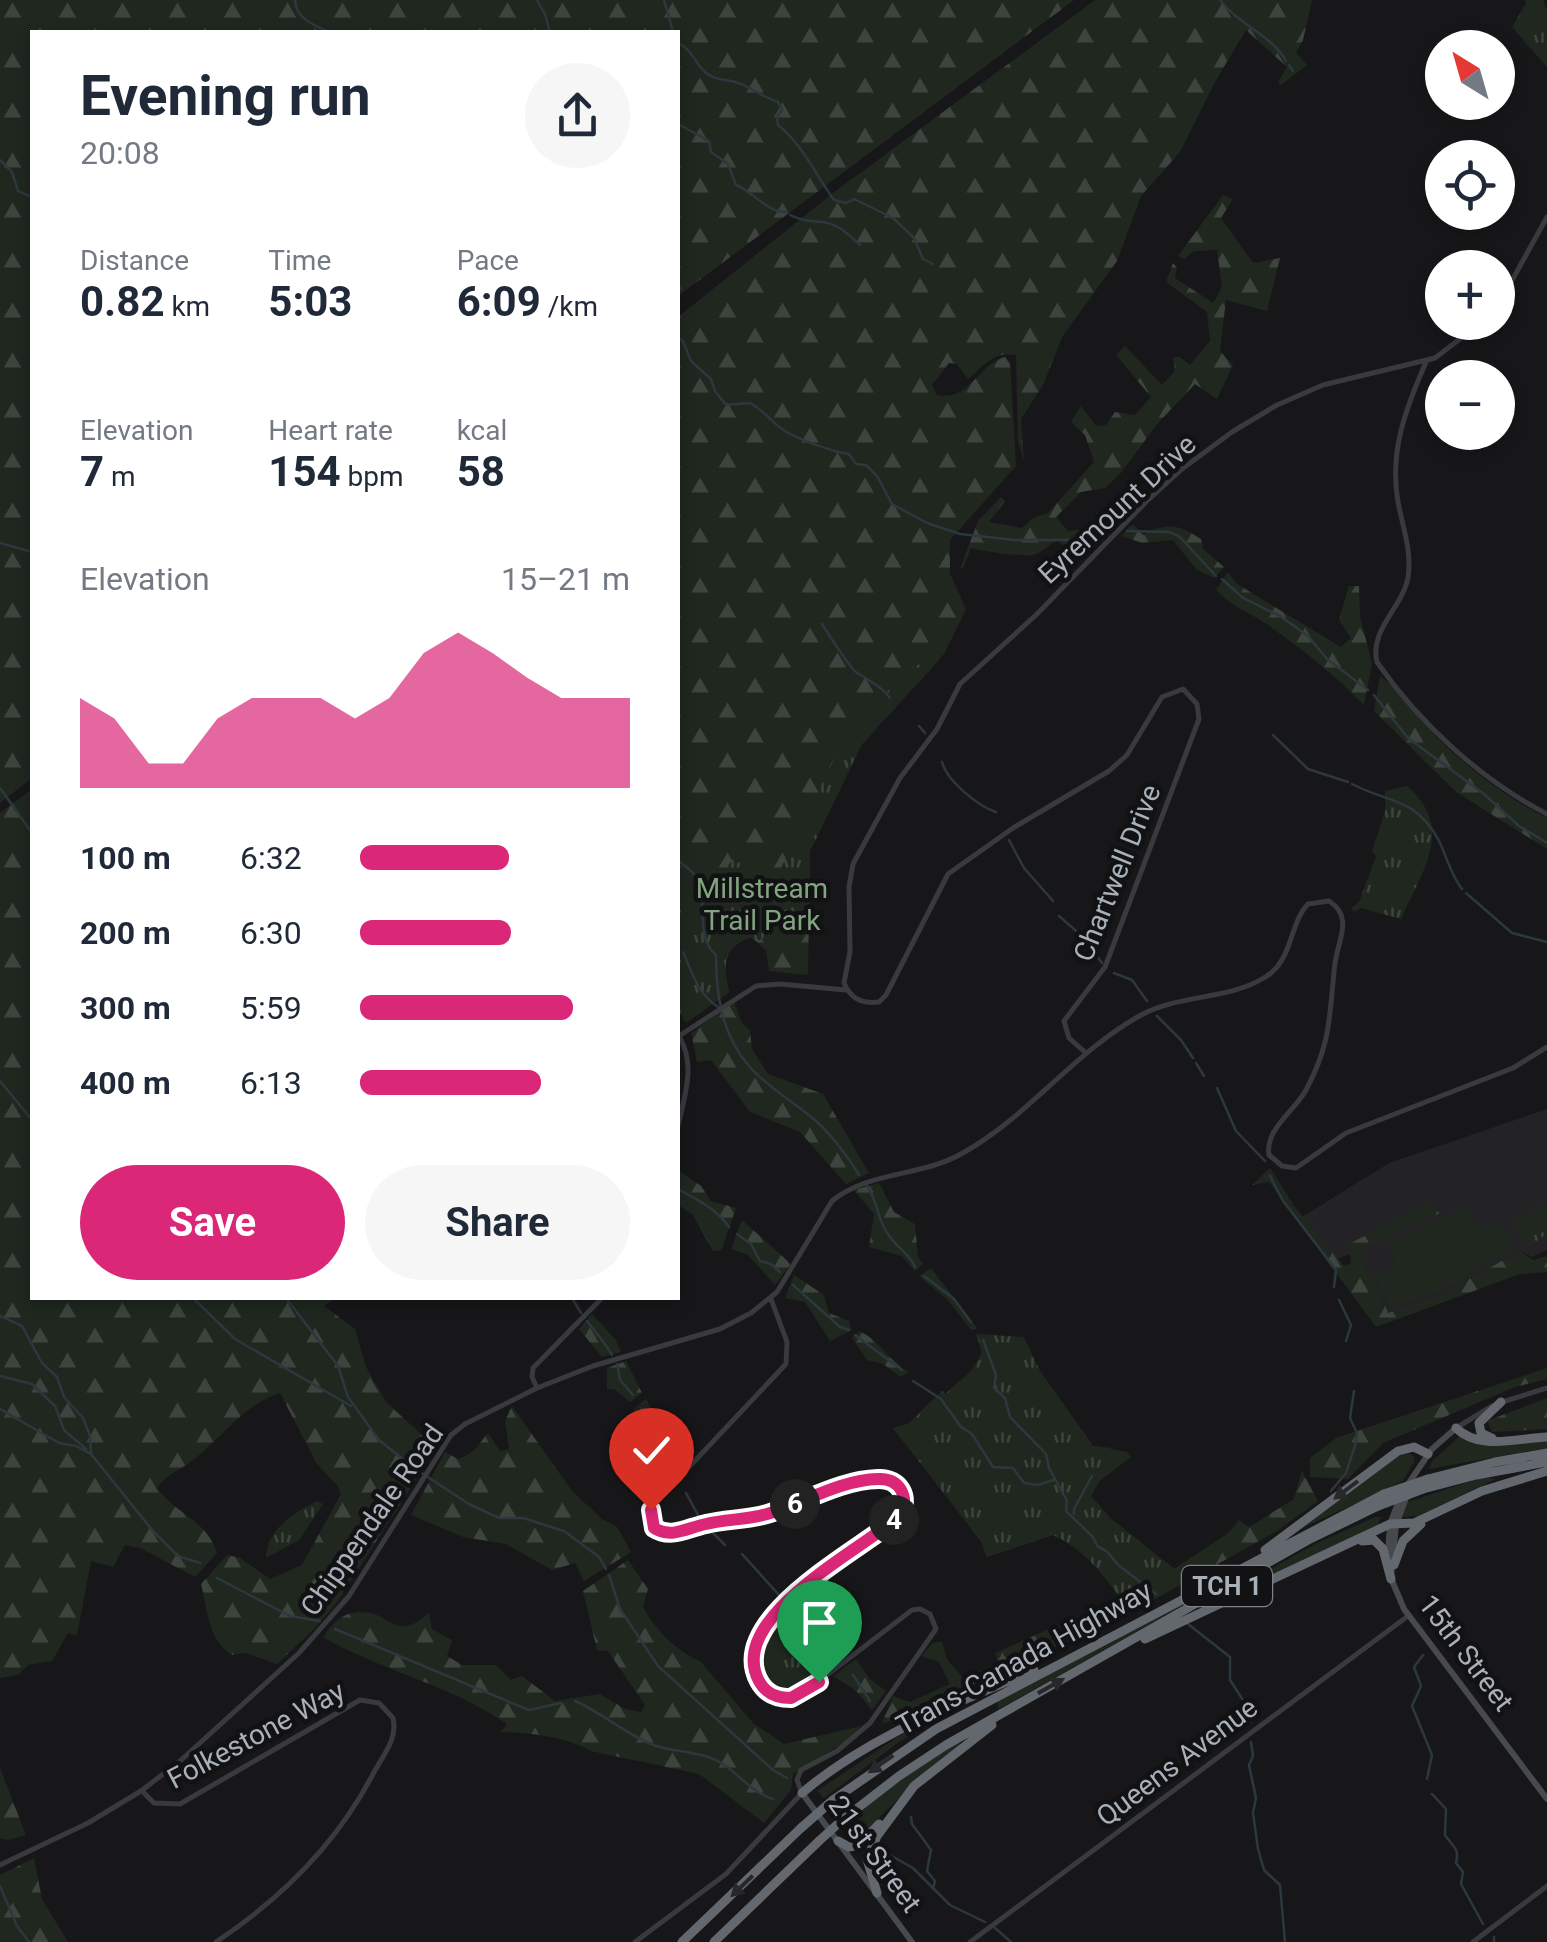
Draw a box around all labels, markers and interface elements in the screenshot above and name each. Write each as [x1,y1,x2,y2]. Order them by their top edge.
north arrow [1425,30,1515,120]
map controls [1425,30,1515,450]
button: share [525,63,630,168]
text: Evening run [80,64,371,128]
text: 20:08 [80,134,160,172]
button: locate [1425,140,1515,230]
text: Distance [80,244,189,277]
text: Time [268,244,331,277]
text: Pace [457,244,519,277]
button: + [1425,250,1515,340]
text: 0.82 [80,277,164,326]
text: 5:03 [268,277,352,326]
text: 6:09 [457,277,541,326]
text: km [164,290,210,323]
text: /km [541,290,598,323]
button: − [1425,360,1515,450]
text: Elevation [80,414,193,447]
text: Heart rate [268,414,393,447]
text: kcal [457,414,507,447]
street label: Eyremount Drive [1031,428,1203,590]
text: 7 [80,447,104,496]
text: 154 [268,447,341,496]
text: 58 [457,447,505,496]
text: m [104,460,136,493]
text: bpm [341,460,404,493]
text: Elevation [80,560,210,598]
text: 15–21 m [501,560,630,598]
street label: Chartwell Drive [1067,780,1167,966]
text: 100 m [80,839,171,877]
text: 6:32 [240,839,302,877]
park label: Millstream Trail Park [696,872,828,937]
text: 200 m [80,914,171,952]
text: 6:30 [240,914,302,952]
text: 300 m [80,989,171,1027]
text: 5:59 [240,989,302,1027]
text: 400 m [80,1064,171,1102]
text: 6:13 [240,1064,302,1102]
button: Save [80,1165,345,1280]
button: Share [365,1165,630,1280]
pin [609,1408,694,1511]
street label: Chippendale Road [294,1418,450,1622]
icon: check [624,1423,679,1478]
pin: 6 [770,1479,820,1529]
one-way arrow [1333,1479,1359,1499]
text: 6 [787,1487,803,1520]
pin: 4 [869,1495,919,1545]
text: 4 [886,1503,902,1536]
road number: TCH 1 [1182,1566,1272,1606]
street label: Trans-Canada Highway [891,1574,1157,1742]
pin [777,1580,862,1683]
street label: 15th Street [1412,1588,1520,1718]
icon: arrive [792,1595,847,1650]
street label: Folkestone Way [162,1674,350,1796]
one-way arrow [1037,1677,1065,1695]
street label: Queens Avenue [1090,1691,1264,1833]
one-way arrow [868,1754,895,1773]
street label: 21st Street [822,1789,928,1919]
one-way arrow [731,1873,755,1897]

